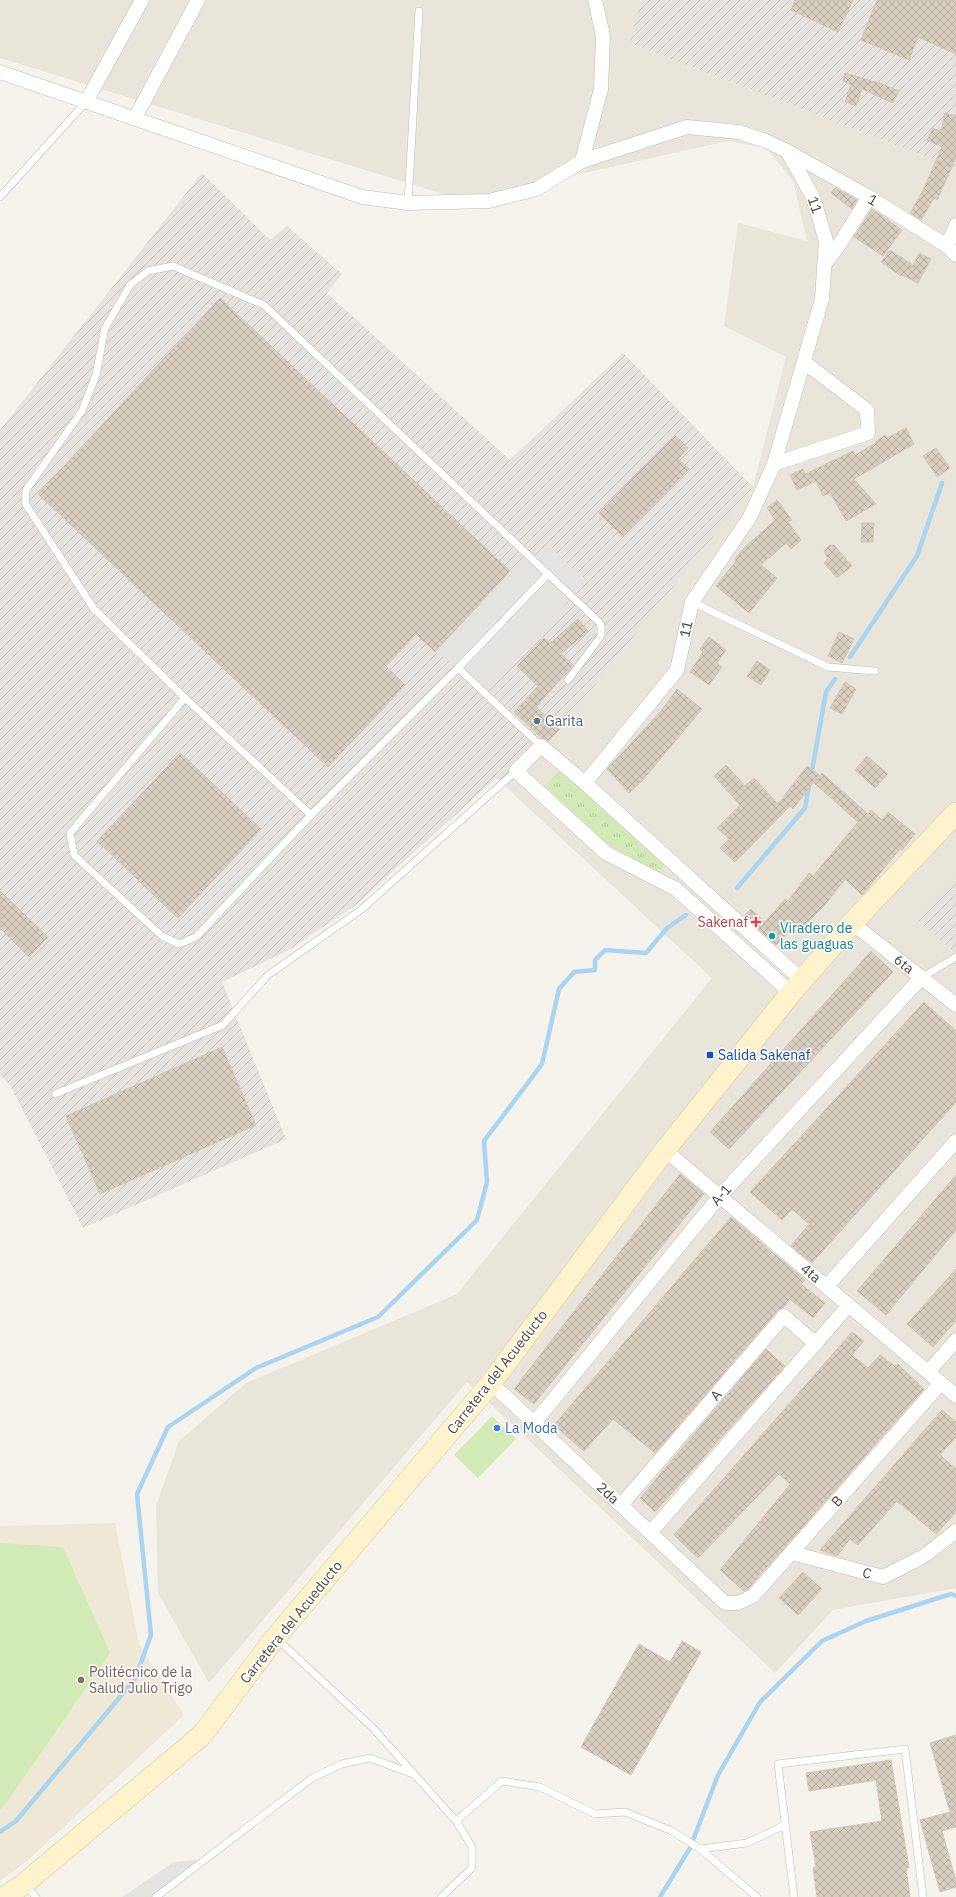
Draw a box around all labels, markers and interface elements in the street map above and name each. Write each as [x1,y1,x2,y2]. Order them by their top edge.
street label: 1 [865,190,881,210]
street label: 11 [804,194,826,216]
street label: 11 [675,619,697,639]
place label: Garita [545,712,584,730]
marker: Garita [532,716,542,726]
place label: Sakenaf [698,913,748,931]
marker: Sakenaf [751,917,761,927]
place label: Viradero de las guaguas [780,919,854,953]
marker: Viradero de las guaguas [767,931,777,941]
street label: 6ta [890,950,918,978]
place label: Salida Sakenaf [718,1046,811,1064]
marker: Salida Sakenaf [705,1050,715,1060]
street label: A-1 [707,1181,735,1209]
street label: 4ta [797,1259,825,1287]
street label: Carretera del Acueducto [443,1306,551,1438]
street label: A [706,1386,726,1404]
place label: La Moda [505,1419,558,1437]
marker: La Moda [492,1423,502,1433]
street label: 2da [593,1478,623,1508]
street label: B [827,1492,847,1510]
street label: Carretera del Acueducto [236,1557,346,1687]
street label: C [860,1563,874,1583]
place label: Politécnico de la Salud Julio Trigo [89,1663,193,1697]
marker: Politécnico de la Salud Julio Trigo [76,1675,86,1685]

